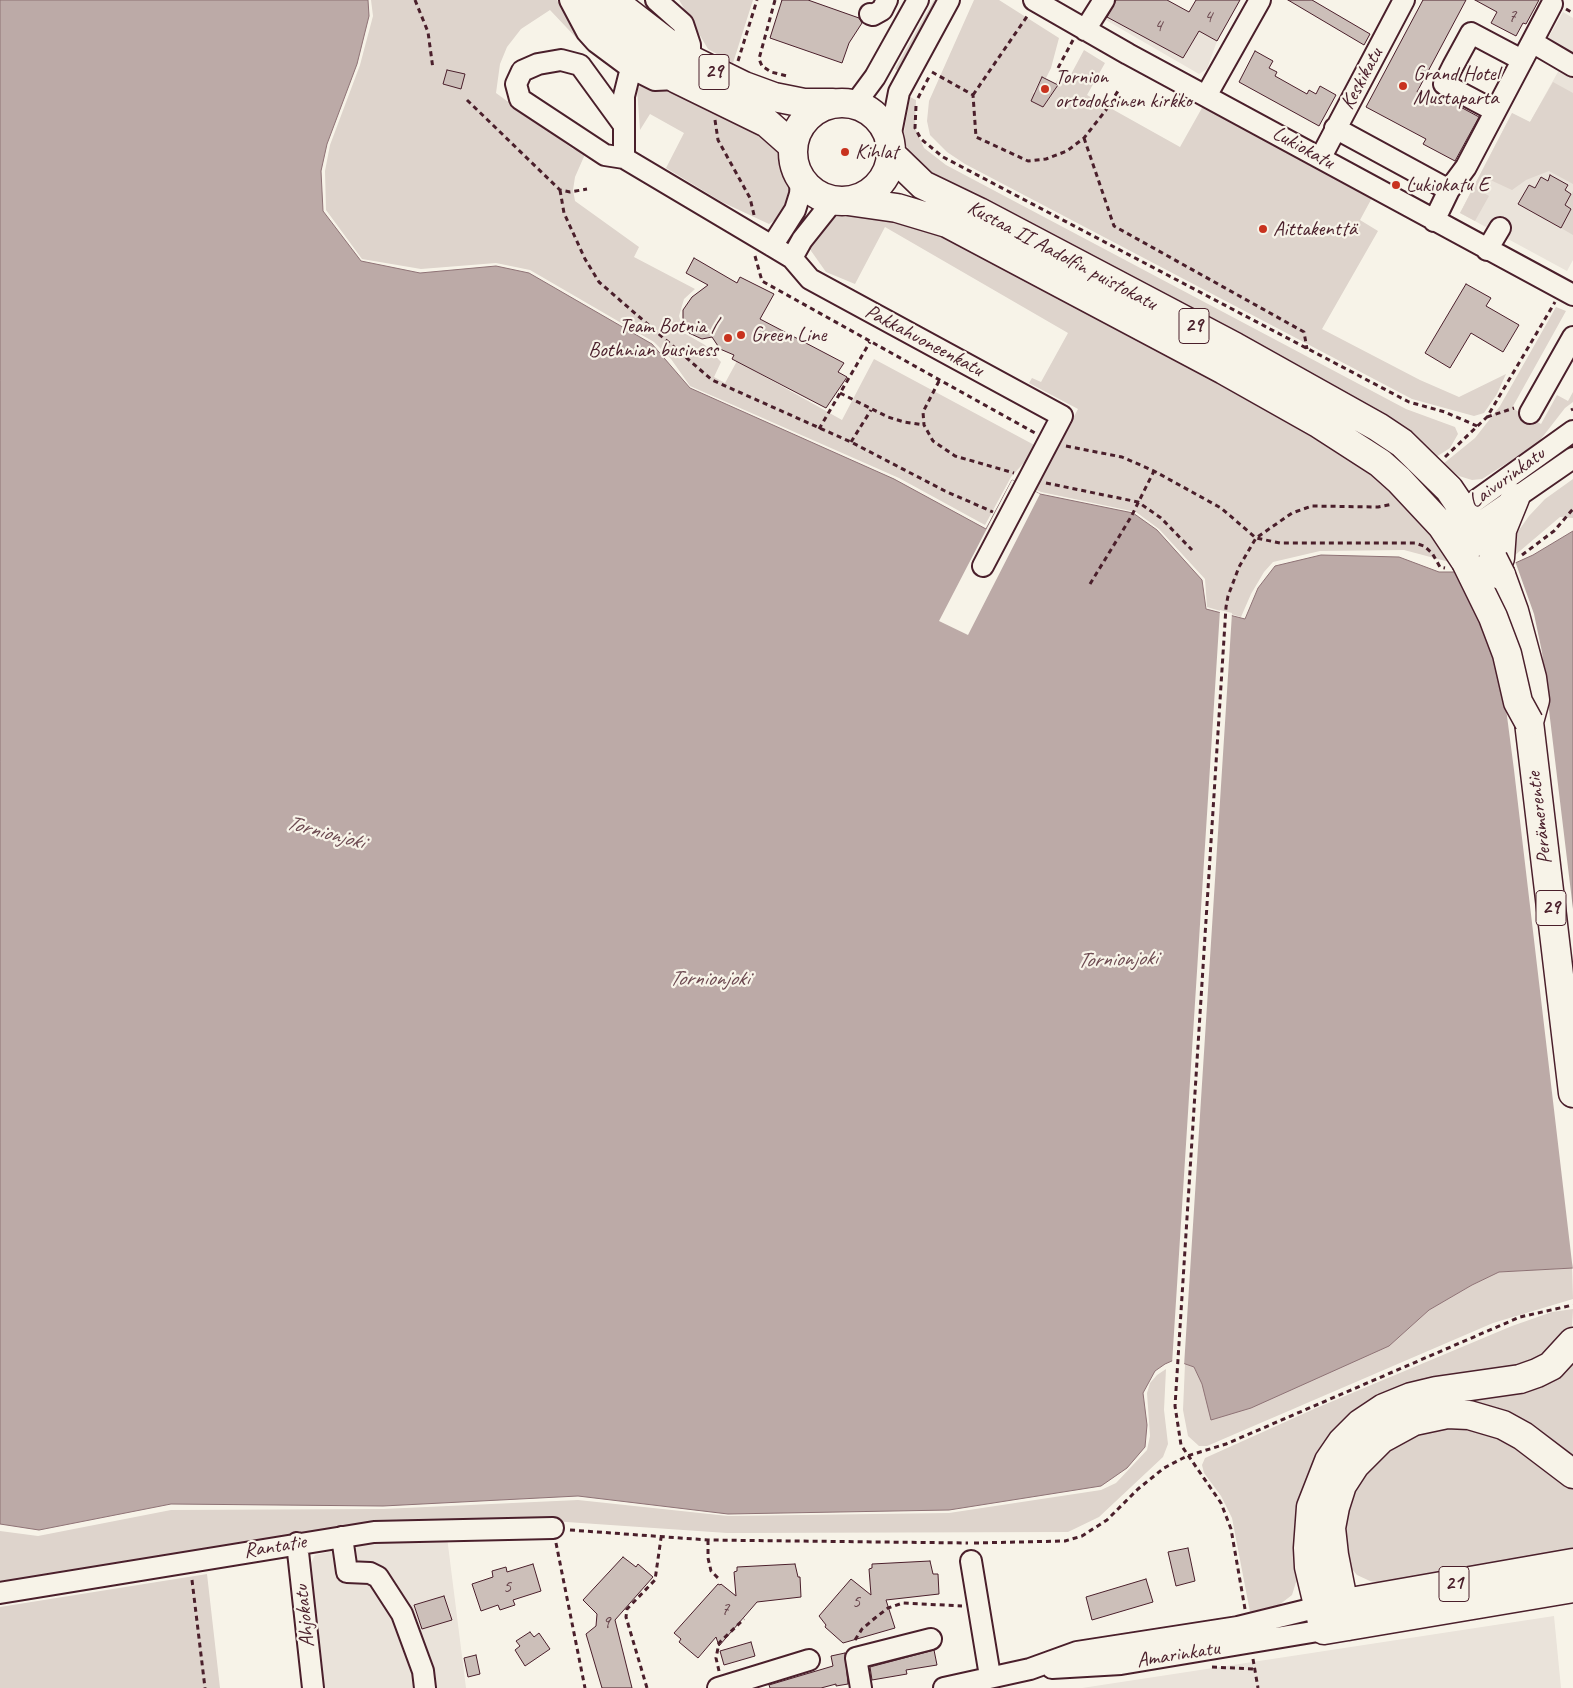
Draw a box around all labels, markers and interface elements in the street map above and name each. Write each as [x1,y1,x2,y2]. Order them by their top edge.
house number: 4 [1204,6,1212,28]
house number: 7 [1508,6,1516,28]
house number: 4 [1154,15,1162,37]
street label: Keskikatu [1335,44,1389,114]
road number: 29 [699,54,729,90]
place label: Grand Hotel Mustaparta [1413,61,1499,111]
place label: Tornion ortodoksinen kirkko [1055,64,1192,114]
marker: Grand Hotel Mustaparta [1397,80,1409,92]
marker: Tornion ortodoksinen kirkko [1039,83,1051,95]
street label: Lukiokatu [1268,121,1338,175]
place label: Kihlat [855,139,898,165]
marker: Kihlat [839,146,851,158]
place label: Lukiokatu E [1406,172,1489,198]
marker: Lukiokatu E [1390,179,1402,191]
street label: Kustaa II Aadolfin puistokatu [963,195,1161,317]
place label: Aittakenttä [1273,216,1357,242]
marker: Aittakenttä [1257,223,1269,235]
street label: Pakkahuoneenkatu [860,299,988,383]
road number: 29 [1179,308,1209,344]
place label: Team Botnia / Bothnian business [588,313,718,363]
place label: Green Line [751,322,826,348]
marker: Green Line [735,329,747,341]
marker: Team Botnia / Bothnian business [722,332,734,344]
street label: Laivurinkatu [1464,442,1550,514]
street label: Perämerentie [1522,770,1558,866]
water label: Tornionjoki [283,810,367,856]
road number: 29 [1536,890,1566,926]
water label: Tornionjoki [1077,945,1157,975]
water label: Tornionjoki [669,966,749,992]
street label: Rantatie [242,1530,308,1564]
road number: 21 [1439,1566,1469,1602]
house number: 5 [503,1576,511,1598]
street label: Ahjokatu [289,1583,321,1649]
house number: 5 [852,1591,860,1613]
house number: 7 [721,1599,729,1621]
house number: 9 [602,1612,610,1634]
street label: Amarinkatu [1135,1636,1221,1674]

